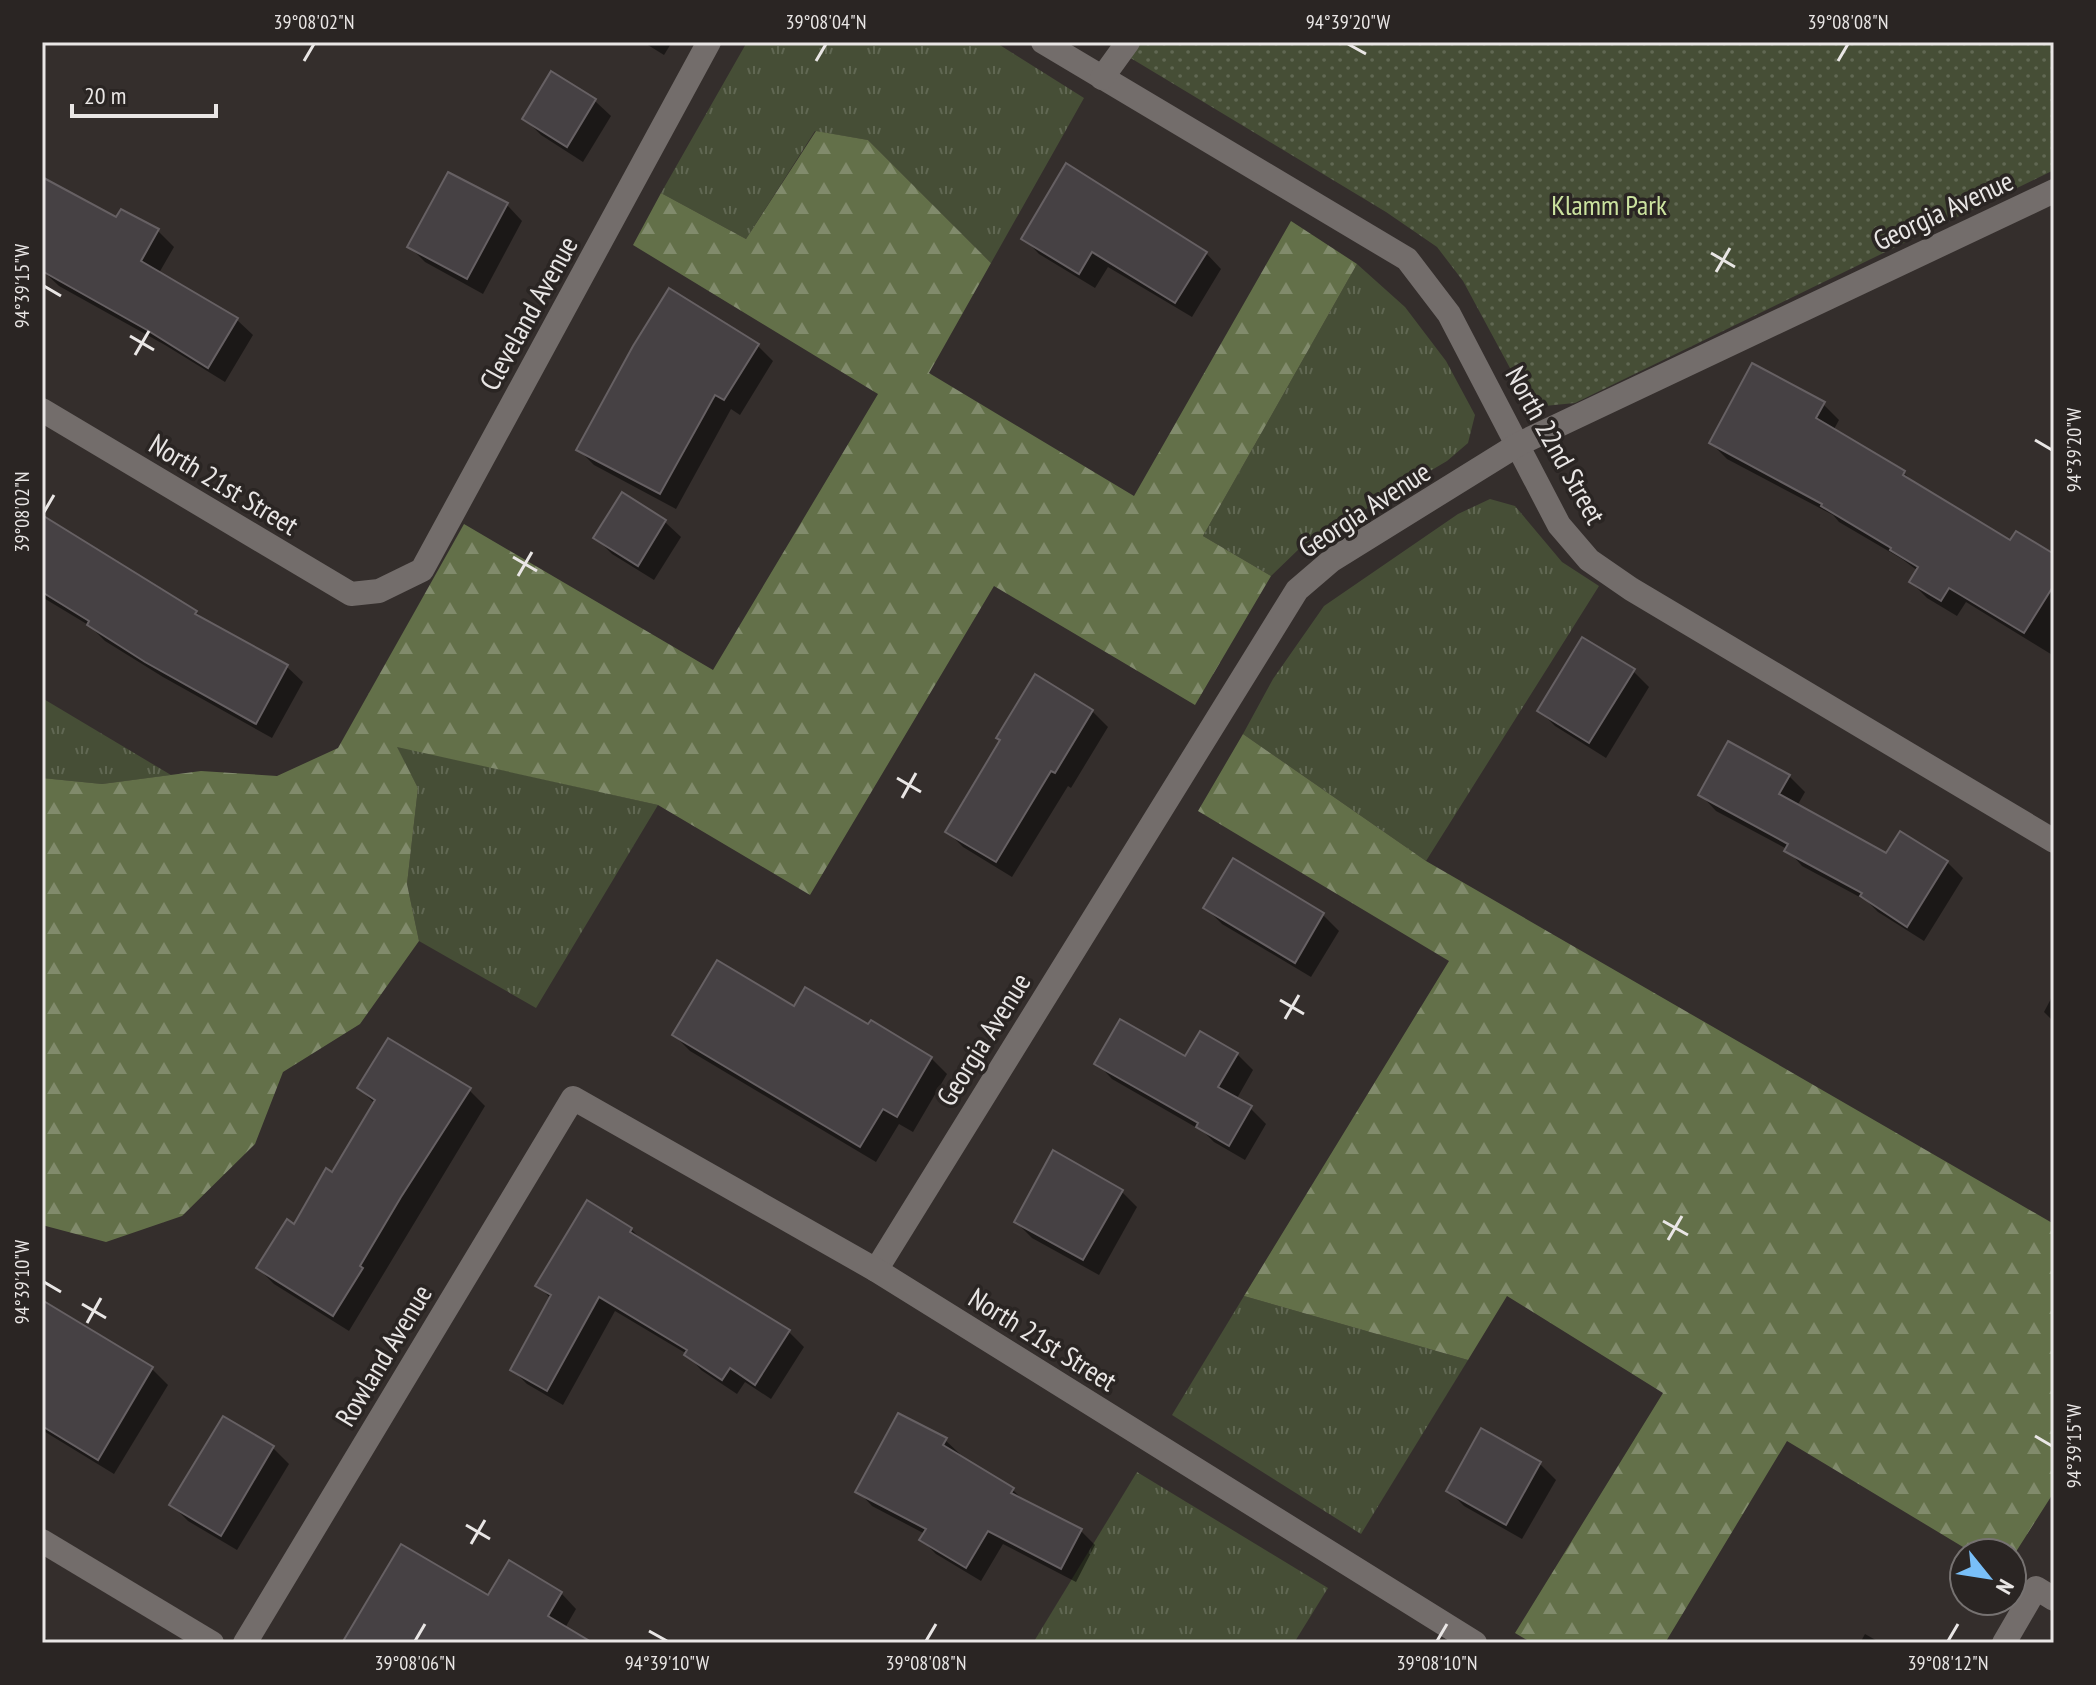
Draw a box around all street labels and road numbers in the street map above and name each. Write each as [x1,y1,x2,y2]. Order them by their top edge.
street label: Georgia Avenue [1867,161,2019,259]
street label: Cleveland Avenue [470,229,586,397]
street label: North 22nd Street [1497,360,1615,531]
street label: North 21st Street [143,425,306,543]
street label: Georgia Avenue [1291,453,1437,565]
street label: Georgia Avenue [928,965,1038,1113]
street label: Rowland Avenue [326,1277,440,1433]
street label: North 21st Street [962,1279,1124,1399]

